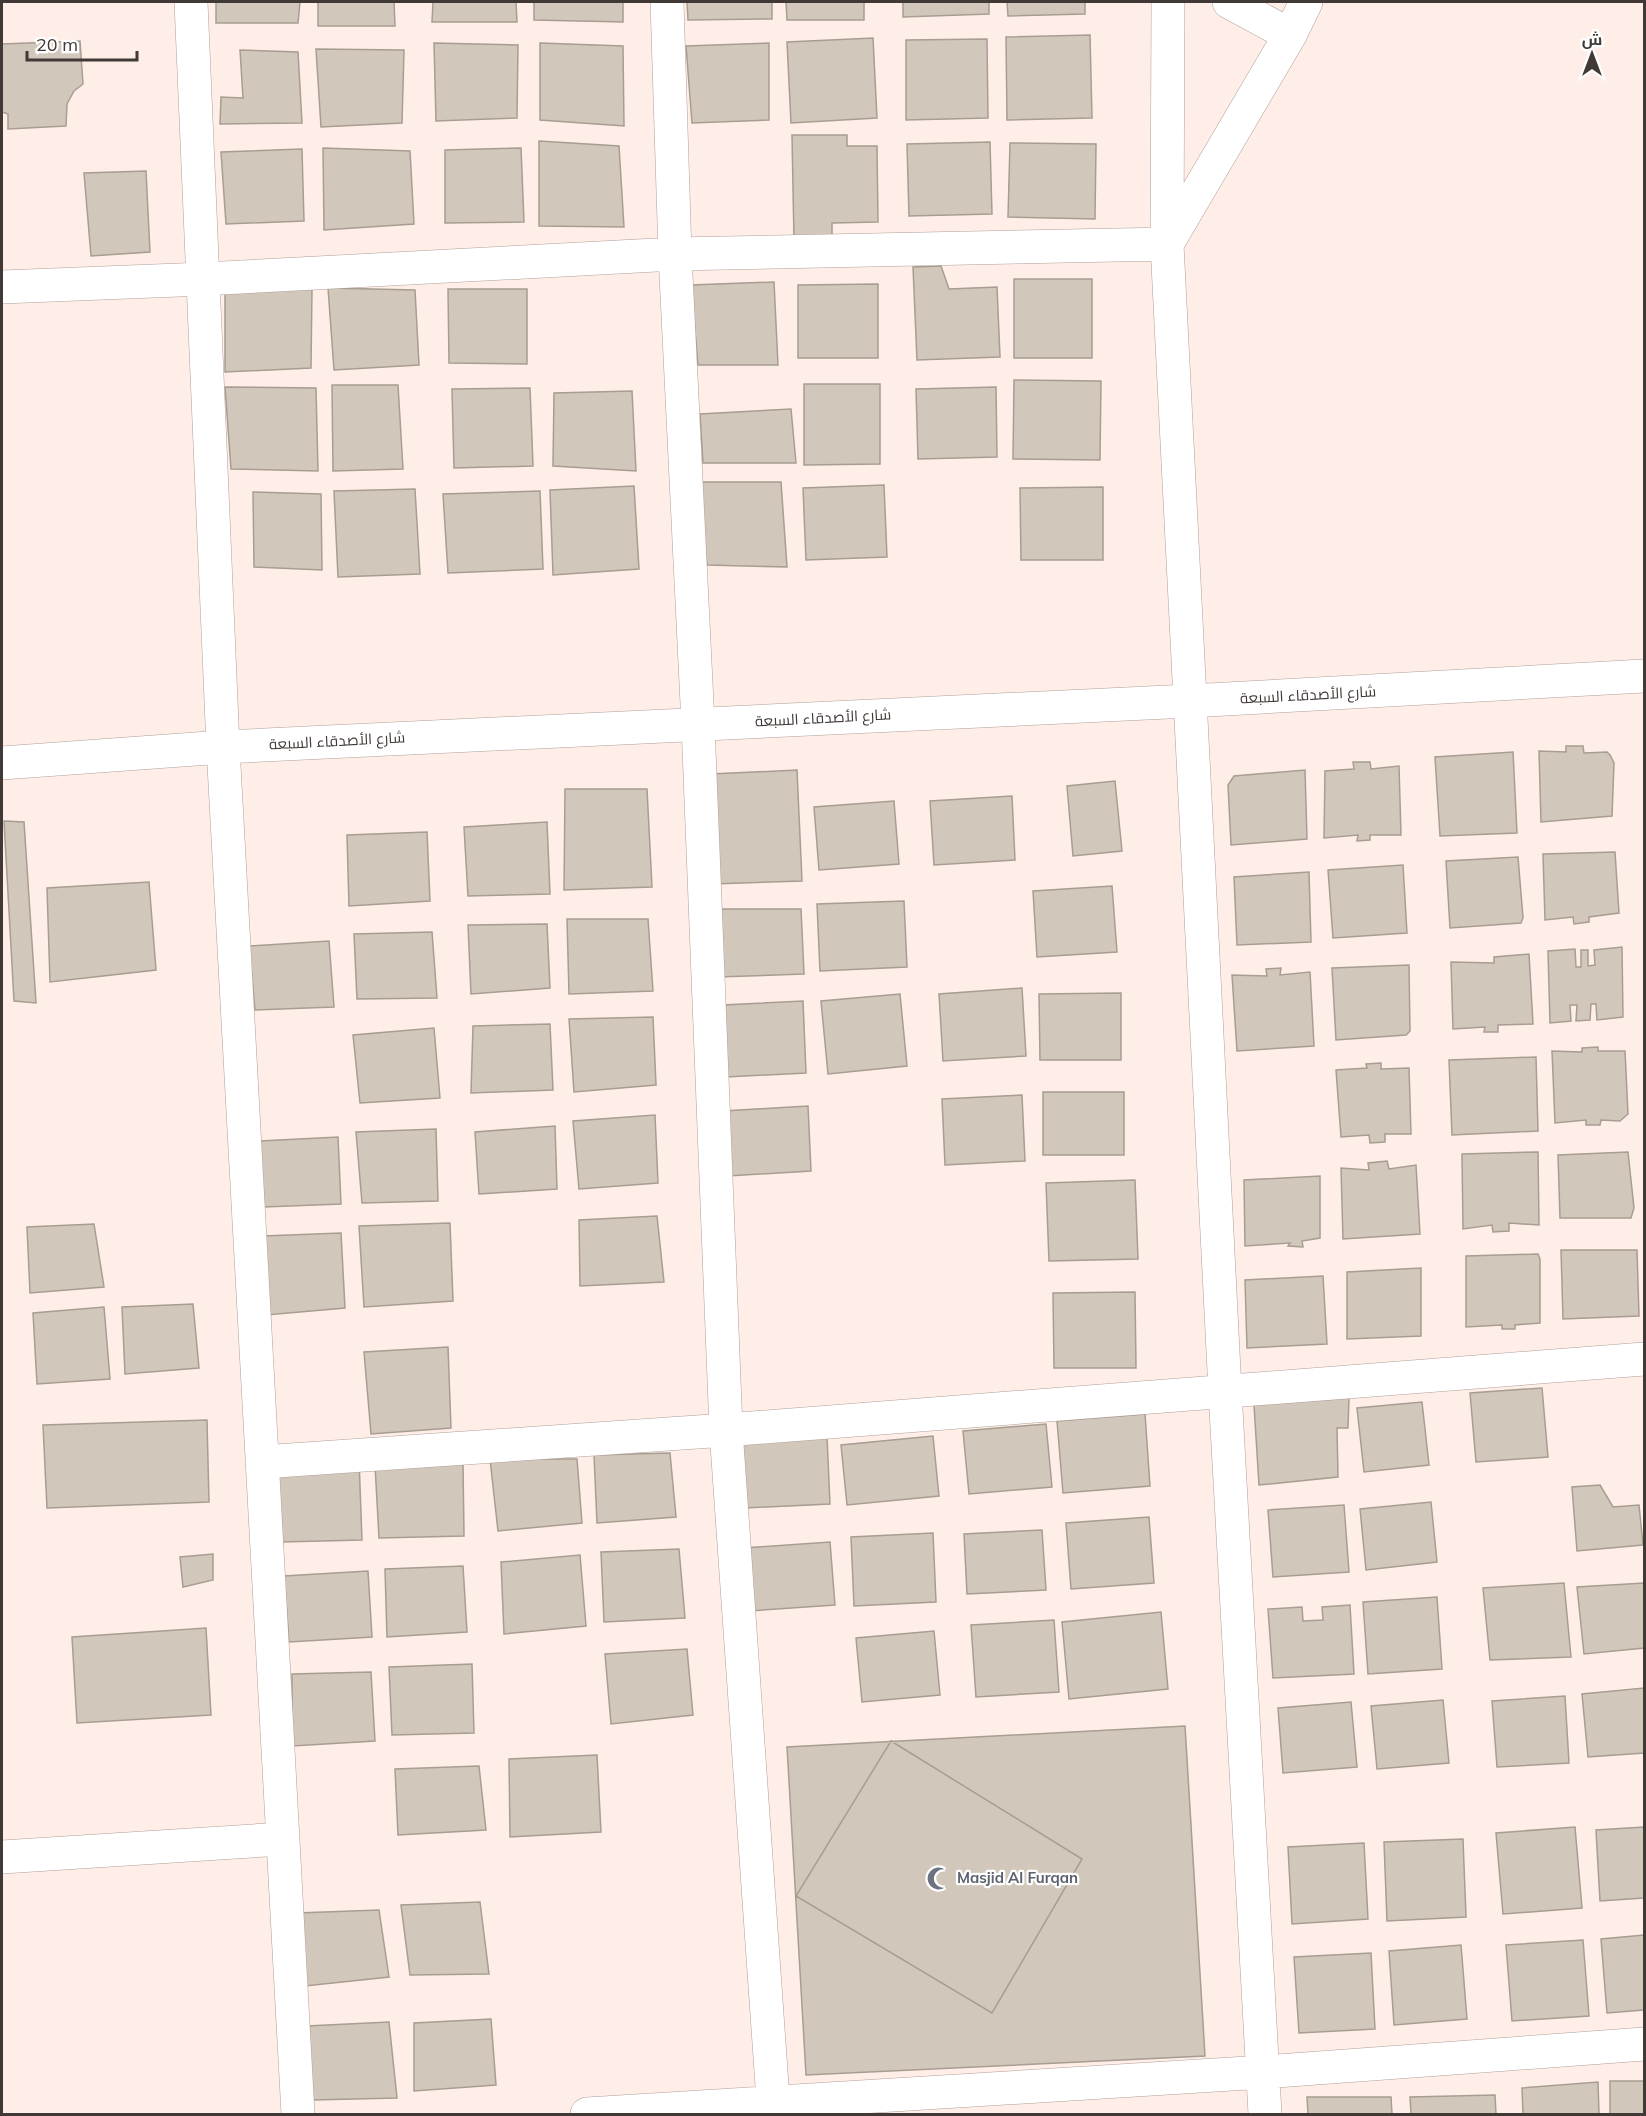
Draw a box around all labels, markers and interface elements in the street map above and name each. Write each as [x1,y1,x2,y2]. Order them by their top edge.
scale bar [27,24,136,62]
north arrow [1562,24,1622,84]
text: ش [1582,29,1602,49]
text: 20 m [36,33,78,56]
street label: شارع الأصدقاء السبعة [1239,681,1377,710]
street label: شارع الأصدقاء السبعة [754,704,892,733]
street label: شارع الأصدقاء السبعة [268,727,406,756]
mosque icon: Masjid Al Furqan [926,1865,952,1891]
place label: Masjid Al Furqan [957,1868,1078,1887]

